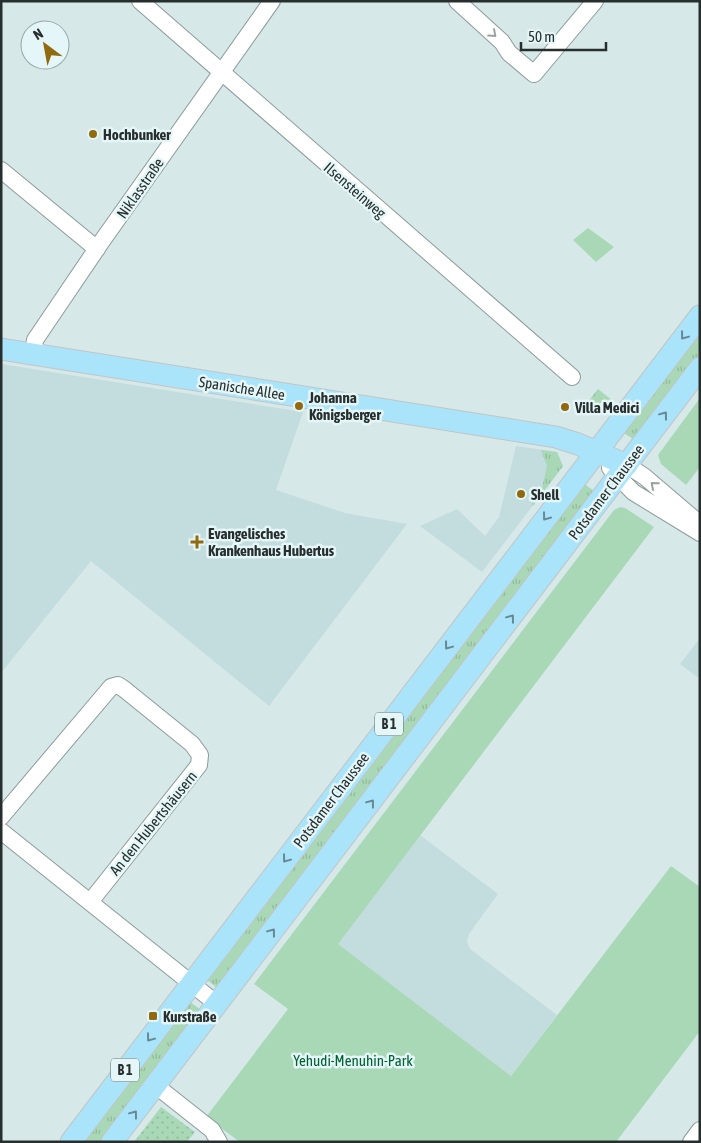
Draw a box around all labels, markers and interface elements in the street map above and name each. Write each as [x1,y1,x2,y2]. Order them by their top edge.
north arrow [20,20,70,70]
scale bar [521,20,606,52]
text: N [30,25,46,43]
one-way arrow [488,28,497,37]
text: 50 m [528,28,555,45]
place label: Hochbunker [103,126,171,143]
marker: Hochbunker [87,128,99,140]
street label: Niklasstraße [113,154,167,221]
street label: Ilsensteinweg [321,159,390,222]
one-way arrow [681,330,690,340]
street label: Spanische Allee [198,373,286,403]
place label: Johanna Königsberger [308,389,381,423]
place label: Villa Medici [574,399,639,416]
marker: Johanna Königsberger [293,400,305,412]
marker: Villa Medici [559,401,571,413]
one-way arrow [659,412,667,421]
street label: Potsdamer Chaussee [565,441,647,543]
one-way arrow [650,481,659,490]
place label: Shell [531,486,560,503]
marker: Shell [515,488,527,500]
one-way arrow [543,511,552,520]
place label: Evangelisches Krankenhaus Hubertus [208,525,335,559]
marker: Evangelisches Krankenhaus Hubertus [190,535,204,549]
one-way arrow [505,614,514,624]
one-way arrow [445,640,453,649]
road number: B 1 [375,712,403,736]
street label: Potsdamer Chaussee [290,749,372,851]
street label: An den Hubertshäusern [106,768,200,878]
one-way arrow [365,800,373,809]
one-way arrow [283,853,292,863]
one-way arrow [267,929,275,938]
place label: Kurstraße [163,1008,217,1025]
marker: Kurstraße [147,1010,159,1022]
one-way arrow [147,1032,156,1042]
park label: Yehudi-Menuhin-Park [293,1052,413,1069]
road number: B 1 [111,1058,139,1082]
one-way arrow [128,1111,136,1120]

